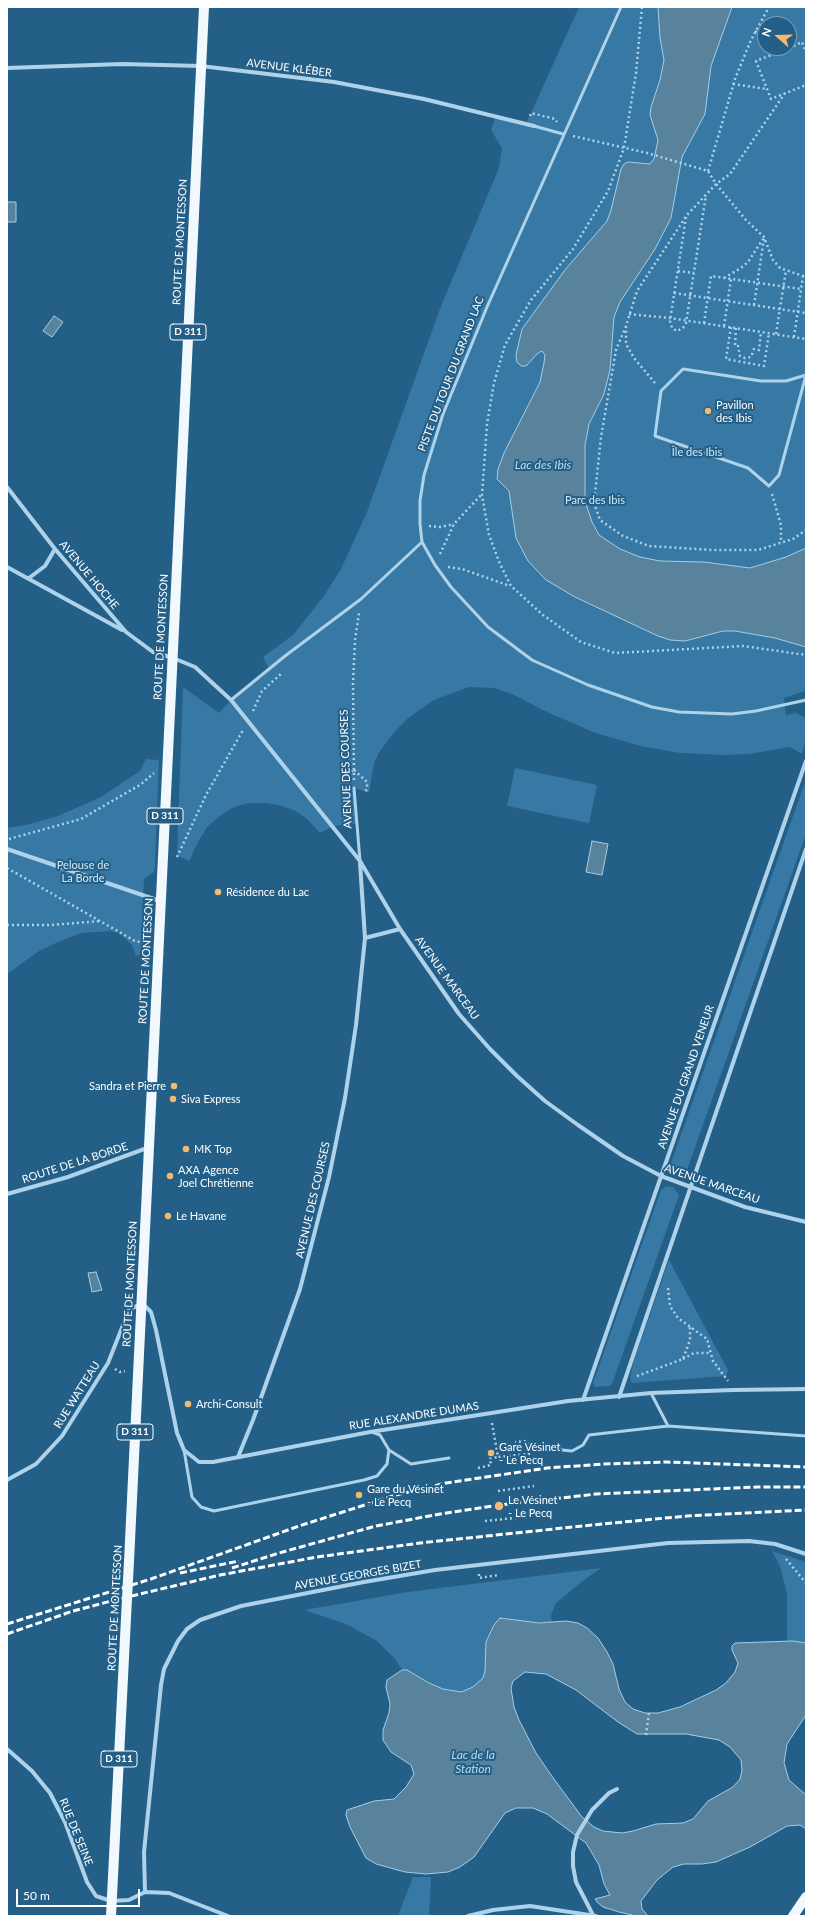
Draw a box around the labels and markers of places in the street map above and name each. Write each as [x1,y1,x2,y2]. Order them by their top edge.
place label: Pavillon des Ibis [716,398,754,424]
marker: Pavillon des Ibis [703,406,713,416]
place label: Résidence du Lac [226,885,309,899]
marker: Résidence du Lac [213,887,223,897]
place label: Sandra et Pierre [89,1079,166,1093]
marker: Sandra et Pierre [169,1081,179,1091]
place label: Siva Express [181,1092,241,1106]
marker: Siva Express [168,1094,178,1104]
place label: MK Top [194,1142,232,1156]
marker: MK Top [181,1144,191,1154]
place label: AXA Agence Joel Chrétienne [178,1163,254,1189]
marker: AXA Agence Joel Chrétienne [165,1171,175,1181]
place label: Le Havane [176,1209,226,1223]
marker: Le Havane [163,1211,173,1221]
place label: Archi-Consult [196,1397,262,1411]
marker: Archi-Consult [183,1399,193,1409]
place label: Gare Vésinet - Le Pecq [499,1440,561,1466]
marker: Gare Vésinet - Le Pecq [486,1448,496,1458]
place label: Gare du Vésinet - Le Pecq [367,1482,444,1508]
marker: Gare du Vésinet - Le Pecq [354,1490,364,1500]
place label: Le Vésinet - Le Pecq [508,1493,558,1519]
marker: Le Vésinet - Le Pecq [493,1500,505,1512]

